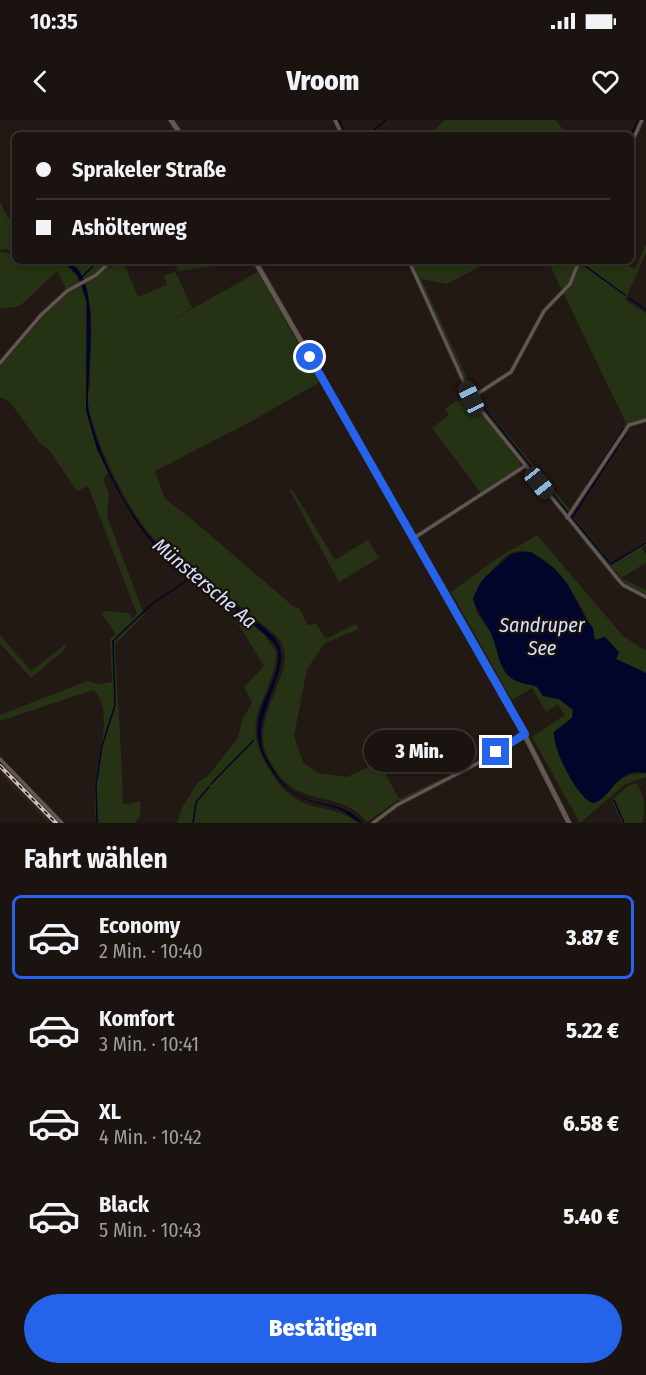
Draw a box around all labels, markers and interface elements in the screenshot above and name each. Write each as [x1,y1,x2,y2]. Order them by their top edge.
text: 10:35 [30,8,78,35]
icon: back [24,65,57,98]
text: Vroom [287,65,359,97]
icon: heart [589,65,622,98]
text: Sprakeler Straße [72,156,226,183]
text: Ashölterweg [72,214,187,241]
route start [296,343,323,370]
car [455,378,487,418]
car [521,463,557,503]
water label: Münstersche Aa [148,533,262,633]
water label: Sandruper See [498,613,586,660]
callout: 3 Min. [364,731,475,773]
route end [482,738,509,765]
text: 3 Min. [395,739,444,763]
text: Fahrt wählen [24,843,168,875]
icon: car [27,910,81,964]
text: Economy [99,912,180,939]
text: 3.87 € [566,924,619,951]
text: 2 Min. · 10:40 [99,939,203,963]
icon: car [27,1003,81,1057]
text: Komfort [99,1005,174,1032]
text: 5.22 € [566,1017,619,1044]
text: 3 Min. · 10:41 [99,1032,199,1056]
icon: car [27,1096,81,1150]
text: XL [99,1098,121,1125]
text: 6.58 € [563,1110,619,1137]
text: 4 Min. · 10:42 [99,1125,202,1149]
icon: car [27,1189,81,1243]
text: Black [99,1191,149,1218]
text: 5.40 € [563,1203,619,1230]
text: 5 Min. · 10:43 [99,1218,201,1242]
button: Bestätigen [24,1294,622,1363]

